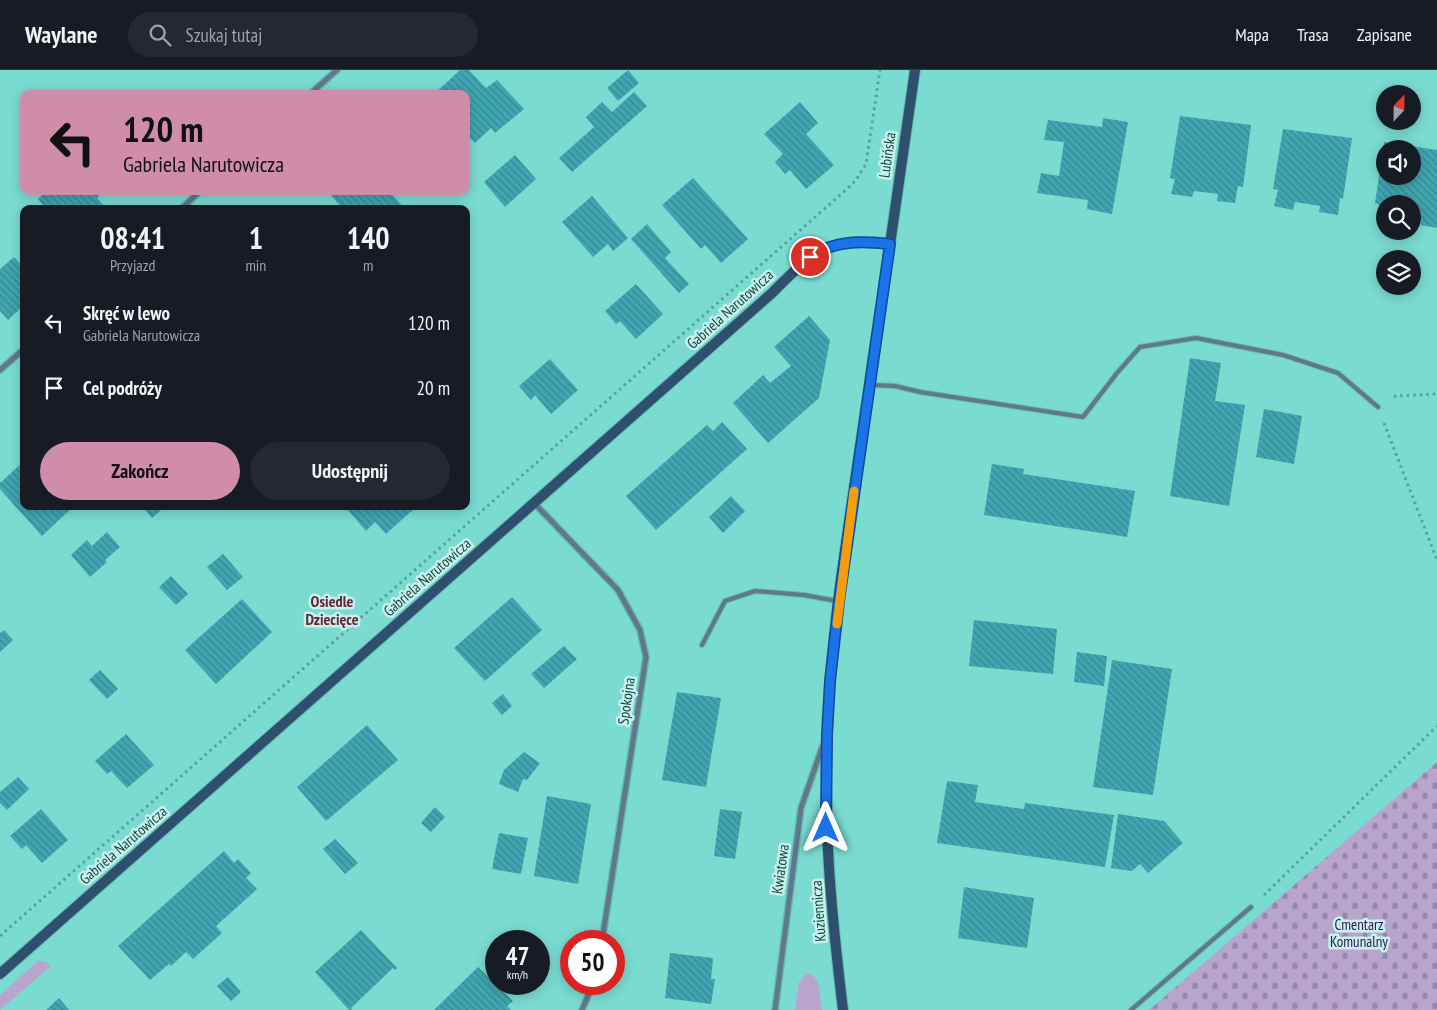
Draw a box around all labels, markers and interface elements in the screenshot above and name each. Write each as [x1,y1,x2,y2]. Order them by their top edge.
search box [128,12,478,57]
text: Waylane [25,19,98,50]
icon: search [146,21,174,49]
text: Szukaj tutaj [186,23,262,47]
text: Mapa [1235,23,1269,46]
text: Trasa [1297,23,1329,46]
text: Zapisane [1357,23,1412,46]
north arrow [1376,85,1421,130]
map controls [1376,85,1421,295]
text: 120 m [123,106,204,152]
icon: left [40,110,105,175]
street label: Lubińska [874,131,900,179]
button: sound [1376,140,1421,185]
text: Gabriela Narutowicza [123,150,284,178]
button: search [1376,195,1421,240]
text: 08:41 [100,218,165,257]
text: 1 [249,218,263,257]
text: 140 [347,218,390,257]
pin [789,236,831,278]
icon: arrive [796,243,824,271]
button: layers [1376,250,1421,295]
text: Przyjazd [110,255,155,275]
text: min [245,255,266,275]
text: m [363,255,373,275]
street label: Gabriela Narutowicza [683,265,777,353]
text: Skręć w lewo [83,301,170,325]
icon: left [40,309,68,337]
text: 120 m [408,311,450,335]
text: Gabriela Narutowicza [83,325,200,345]
icon: arrive [40,374,68,402]
text: Cel podróży [83,376,162,400]
text: 20 m [417,376,450,400]
button: Zakończ [40,442,240,500]
button: Udostępnij [250,442,450,500]
street label: Gabriela Narutowicza [379,534,475,620]
district label: Osiedle Dziecięce [305,591,359,629]
street label: Spokojna [613,676,639,726]
position arrow [799,801,851,853]
street label: Gabriela Narutowicza [75,802,171,888]
street label: Kwiatowa [767,843,793,895]
street label: Kuziennicza [806,880,830,942]
park label: Cmentarz Komunalny [1330,915,1388,951]
speed limit sign: 50 [560,930,625,995]
text: 47 [506,940,529,972]
text: km/h [507,967,528,982]

